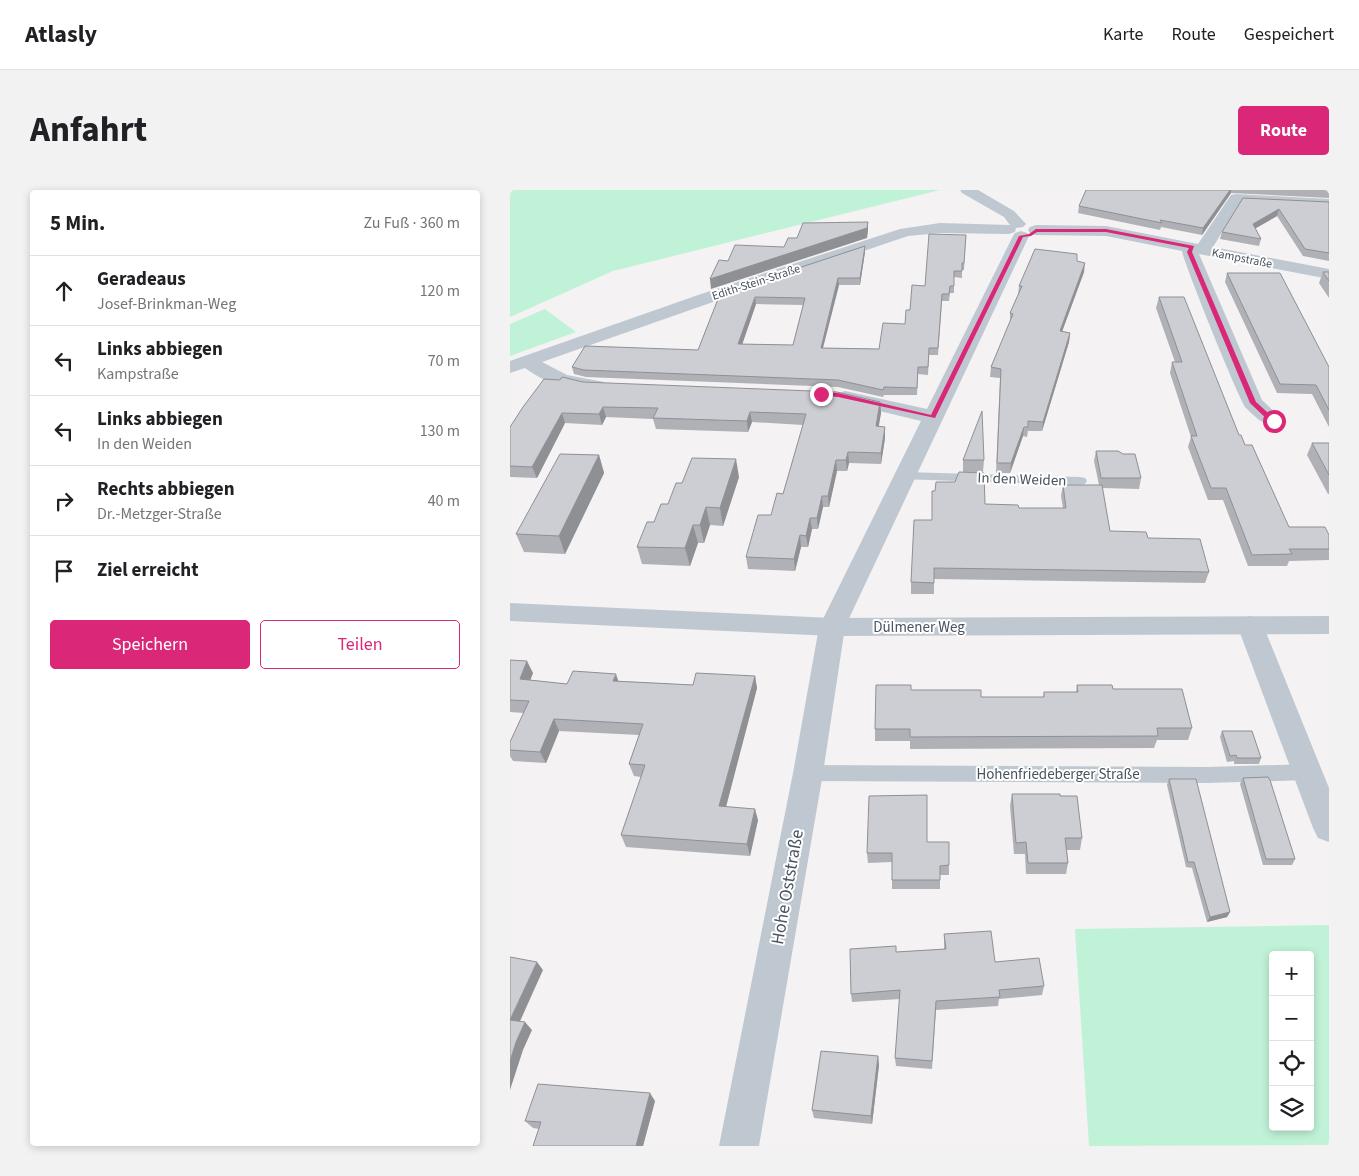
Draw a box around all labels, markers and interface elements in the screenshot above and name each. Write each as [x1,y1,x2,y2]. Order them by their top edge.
text: Atlasly [25,17,97,52]
text: Karte [1103,22,1143,47]
text: Route [1171,22,1216,47]
text: Gespeichert [1244,22,1334,47]
text: Anfahrt [30,105,147,155]
button: Route [1238,106,1329,155]
text: 5 Min. [50,208,105,238]
text: Zu Fuß · 360 m [364,212,460,234]
street label: Kampstraße [1210,244,1274,273]
street label: Edith-Stein-Straße [710,260,803,305]
text: Geradeaus [97,266,186,293]
icon: ahead [50,277,78,305]
text: 120 m [420,280,460,302]
text: Josef-Brinkman-Weg [97,293,236,315]
text: Links abbiegen [97,336,223,363]
icon: left [50,347,78,375]
text: 70 m [428,350,460,372]
text: Kampstraße [97,363,179,385]
route end [810,383,833,406]
text: Links abbiegen [97,406,223,433]
route start [1263,410,1286,433]
icon: left [50,417,78,445]
text: 130 m [420,420,460,442]
text: In den Weiden [97,433,192,455]
street label: In den Weiden [977,467,1067,492]
text: Rechts abbiegen [97,476,235,503]
icon: right [50,487,78,515]
text: 40 m [428,490,460,512]
text: Dr.-Metzger-Straße [97,503,222,525]
icon: arrive [50,557,78,585]
text: Ziel erreicht [97,557,198,584]
street label: Dülmener Weg [873,617,965,638]
button: Speichern [50,620,250,669]
button: Teilen [260,620,460,669]
street label: Hohenfriedeberger Straße [976,764,1140,785]
street label: Hohe Oststraße [765,828,810,947]
map controls [1269,951,1314,1131]
button: + [1269,951,1314,996]
button: − [1269,996,1314,1041]
button: locate [1269,1041,1314,1086]
button: layers [1269,1086,1314,1131]

